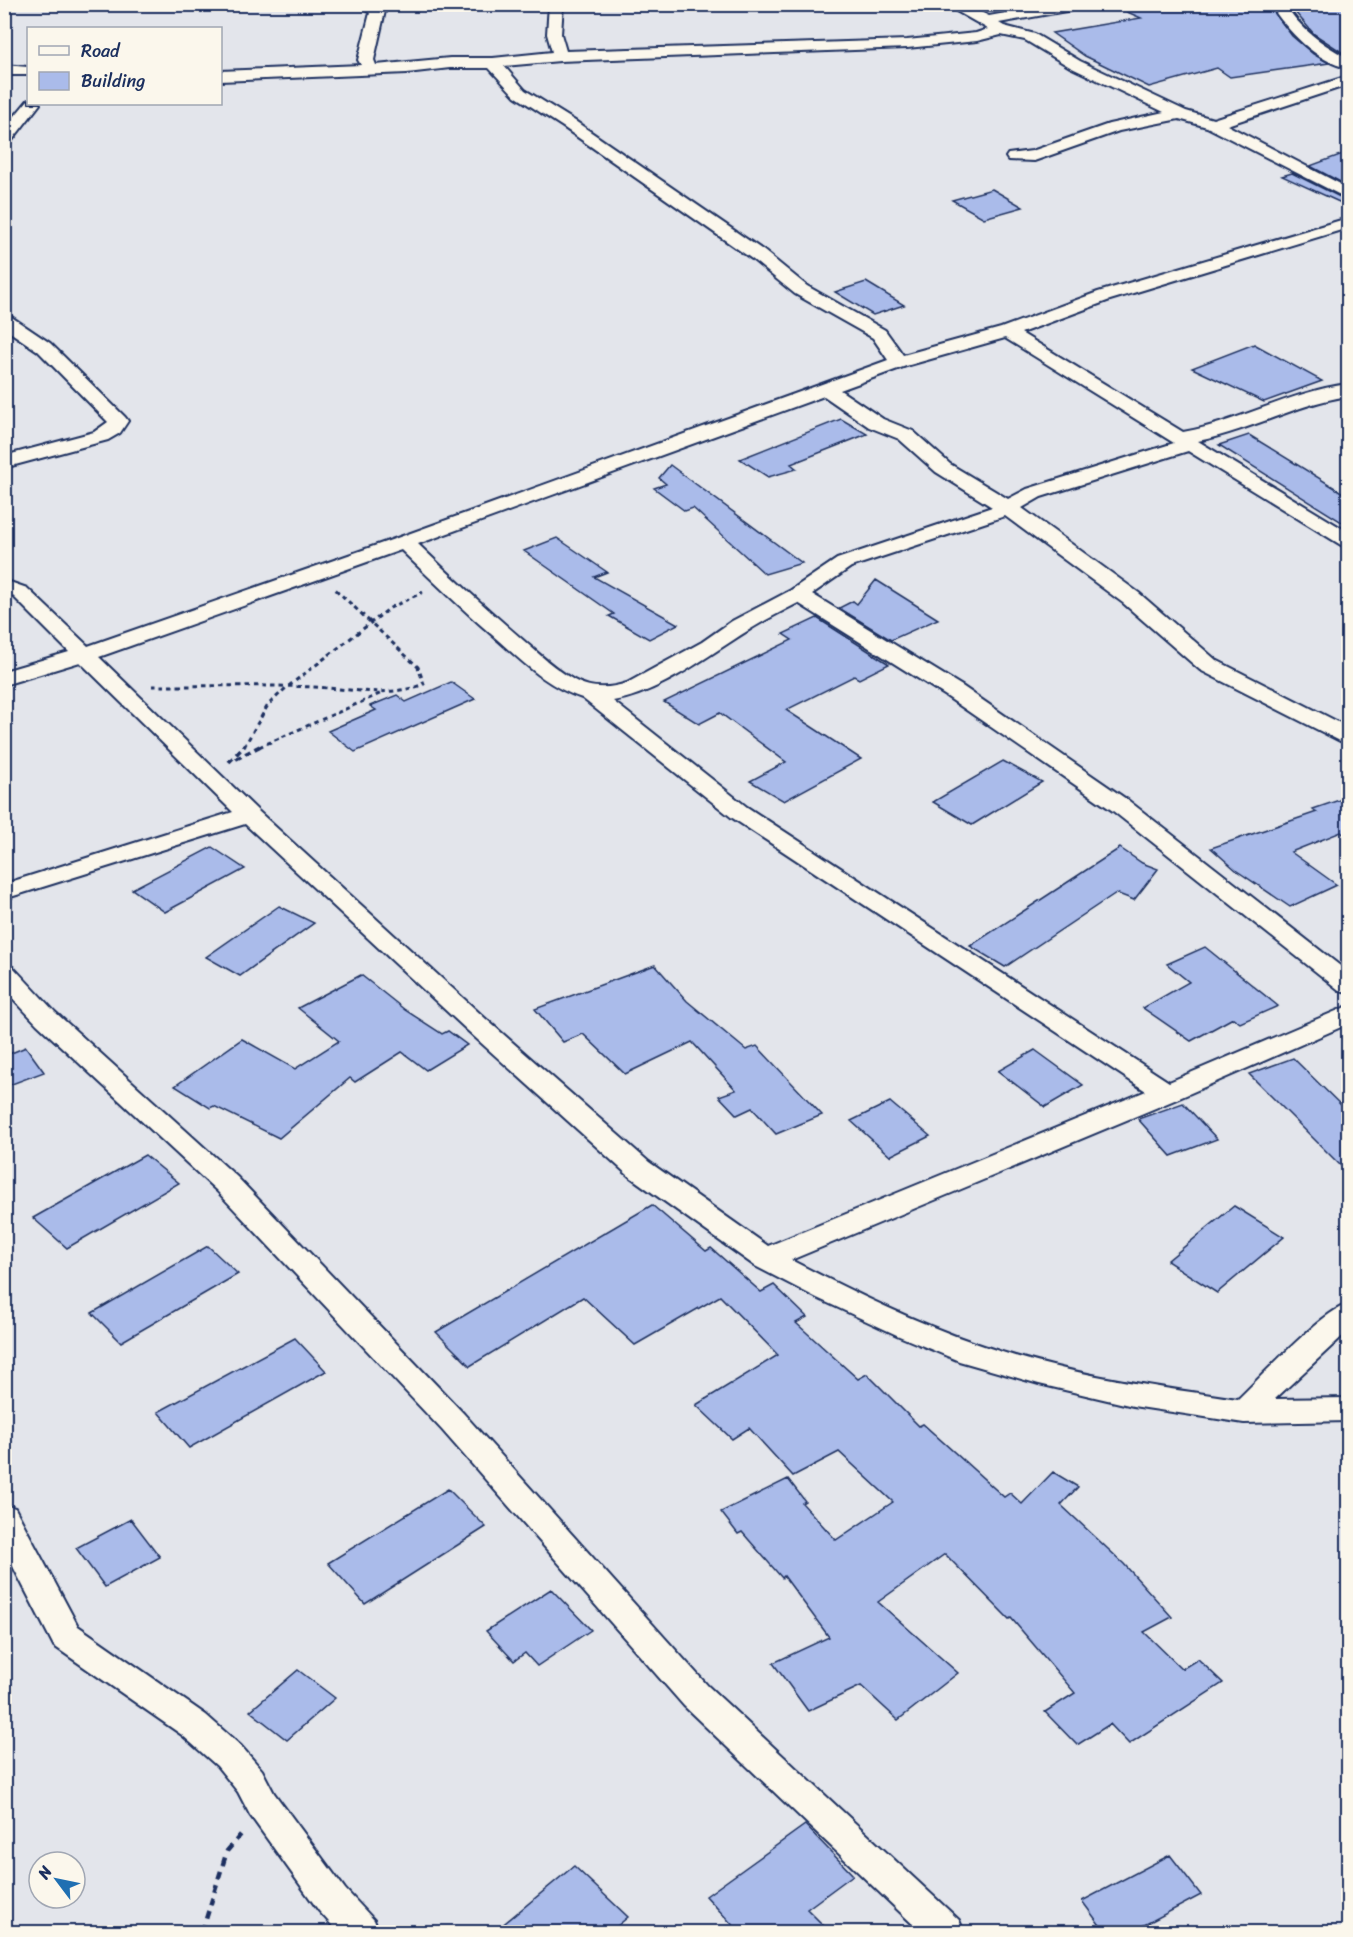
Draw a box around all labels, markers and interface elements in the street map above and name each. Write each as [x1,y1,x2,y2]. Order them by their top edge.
legend [27,27,222,105]
text: Road [81,35,121,67]
text: Building [81,65,145,97]
north arrow [27,1850,87,1910]
text: N [29,1859,60,1886]

